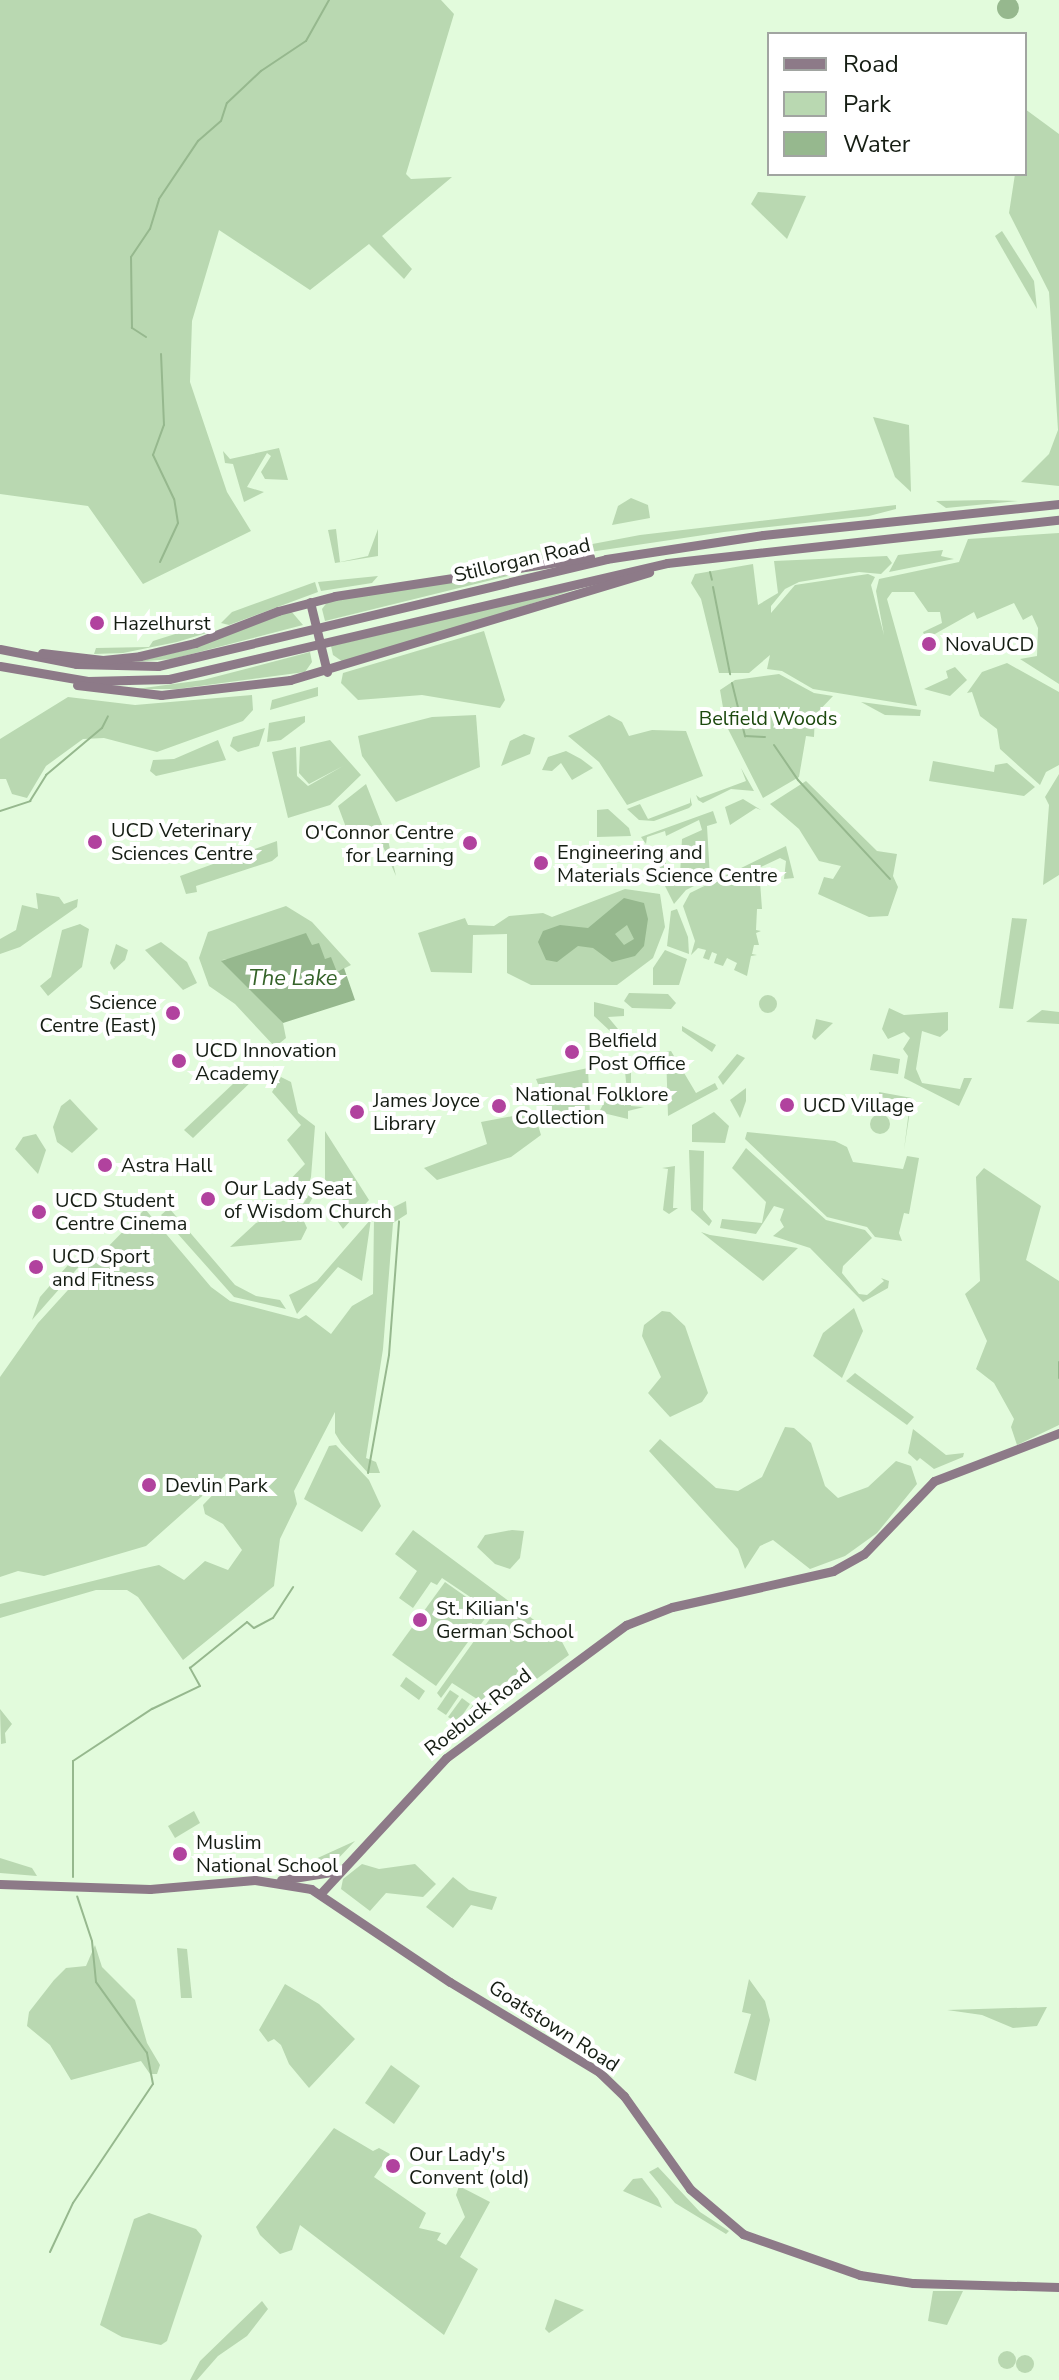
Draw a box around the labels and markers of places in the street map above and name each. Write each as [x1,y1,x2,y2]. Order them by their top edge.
place label: Hazelhurst [113,611,211,635]
marker: Hazelhurst [88,614,106,632]
place label: NovaUCD [945,632,1034,656]
marker: NovaUCD [920,635,938,653]
place label: UCD Veterinary Sciences Centre [111,818,253,865]
place label: O'Connor Centre for Learning [305,820,454,867]
marker: UCD Veterinary Sciences Centre [86,833,104,851]
marker: O'Connor Centre for Learning [461,834,479,852]
place label: Engineering and Materials Science Centre [557,840,778,887]
marker: Engineering and Materials Science Centre [532,854,550,872]
place label: Science Centre (East) [40,990,157,1037]
marker: Science Centre (East) [164,1004,182,1022]
place label: Belfield Post Office [588,1028,686,1075]
place label: UCD Innovation Academy [195,1038,337,1085]
marker: Belfield Post Office [563,1043,581,1061]
marker: UCD Innovation Academy [170,1052,188,1070]
place label: National Folklore Collection [515,1082,668,1129]
place label: James Joyce Library [373,1088,480,1135]
place label: UCD Village [803,1093,914,1117]
marker: UCD Village [778,1096,796,1114]
marker: National Folklore Collection [490,1097,508,1115]
marker: James Joyce Library [348,1103,366,1121]
place label: Astra Hall [121,1153,212,1177]
marker: Astra Hall [96,1156,114,1174]
place label: Our Lady Seat of Wisdom Church [224,1176,392,1223]
place label: UCD Student Centre Cinema [55,1188,187,1235]
marker: Our Lady Seat of Wisdom Church [199,1190,217,1208]
marker: UCD Student Centre Cinema [30,1203,48,1221]
place label: UCD Sport and Fitness [52,1244,155,1291]
marker: UCD Sport and Fitness [27,1258,45,1276]
place label: Devlin Park [165,1473,268,1497]
marker: Devlin Park [140,1476,158,1494]
place label: St. Kilian's German School [436,1596,574,1643]
marker: St. Kilian's German School [411,1611,429,1629]
place label: Muslim National School [196,1830,338,1877]
marker: Muslim National School [171,1845,189,1863]
place label: Our Lady's Convent (old) [409,2142,530,2189]
marker: Our Lady's Convent (old) [384,2157,402,2175]

